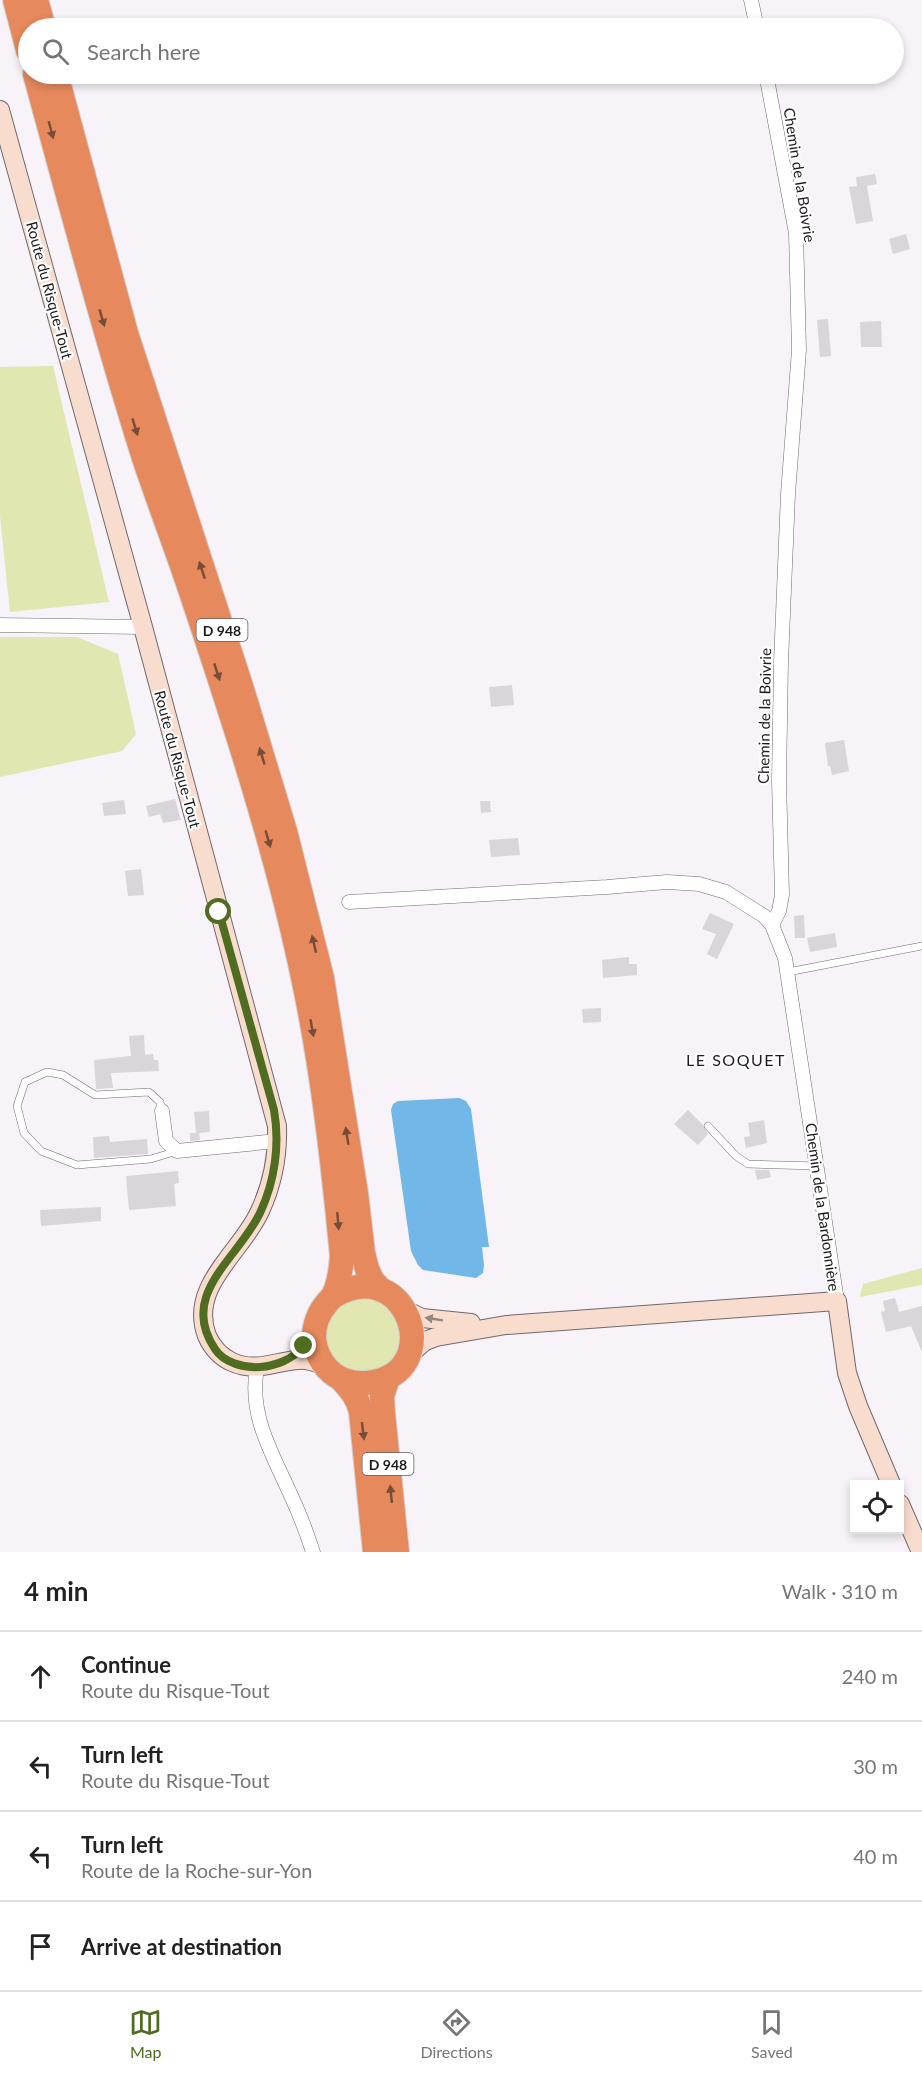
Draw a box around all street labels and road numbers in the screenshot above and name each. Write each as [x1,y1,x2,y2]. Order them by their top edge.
street label: Chemin de la Boivrie [780,106,820,244]
street label: Route du Risque-Tout [23,219,77,361]
road number: D 948 [196,619,248,641]
street label: Chemin de la Boivrie [754,648,774,784]
street label: Route du Risque-Tout [151,688,205,830]
street label: Chemin de la Bardonnière [802,1122,844,1292]
road number: D 948 [362,1453,414,1475]

